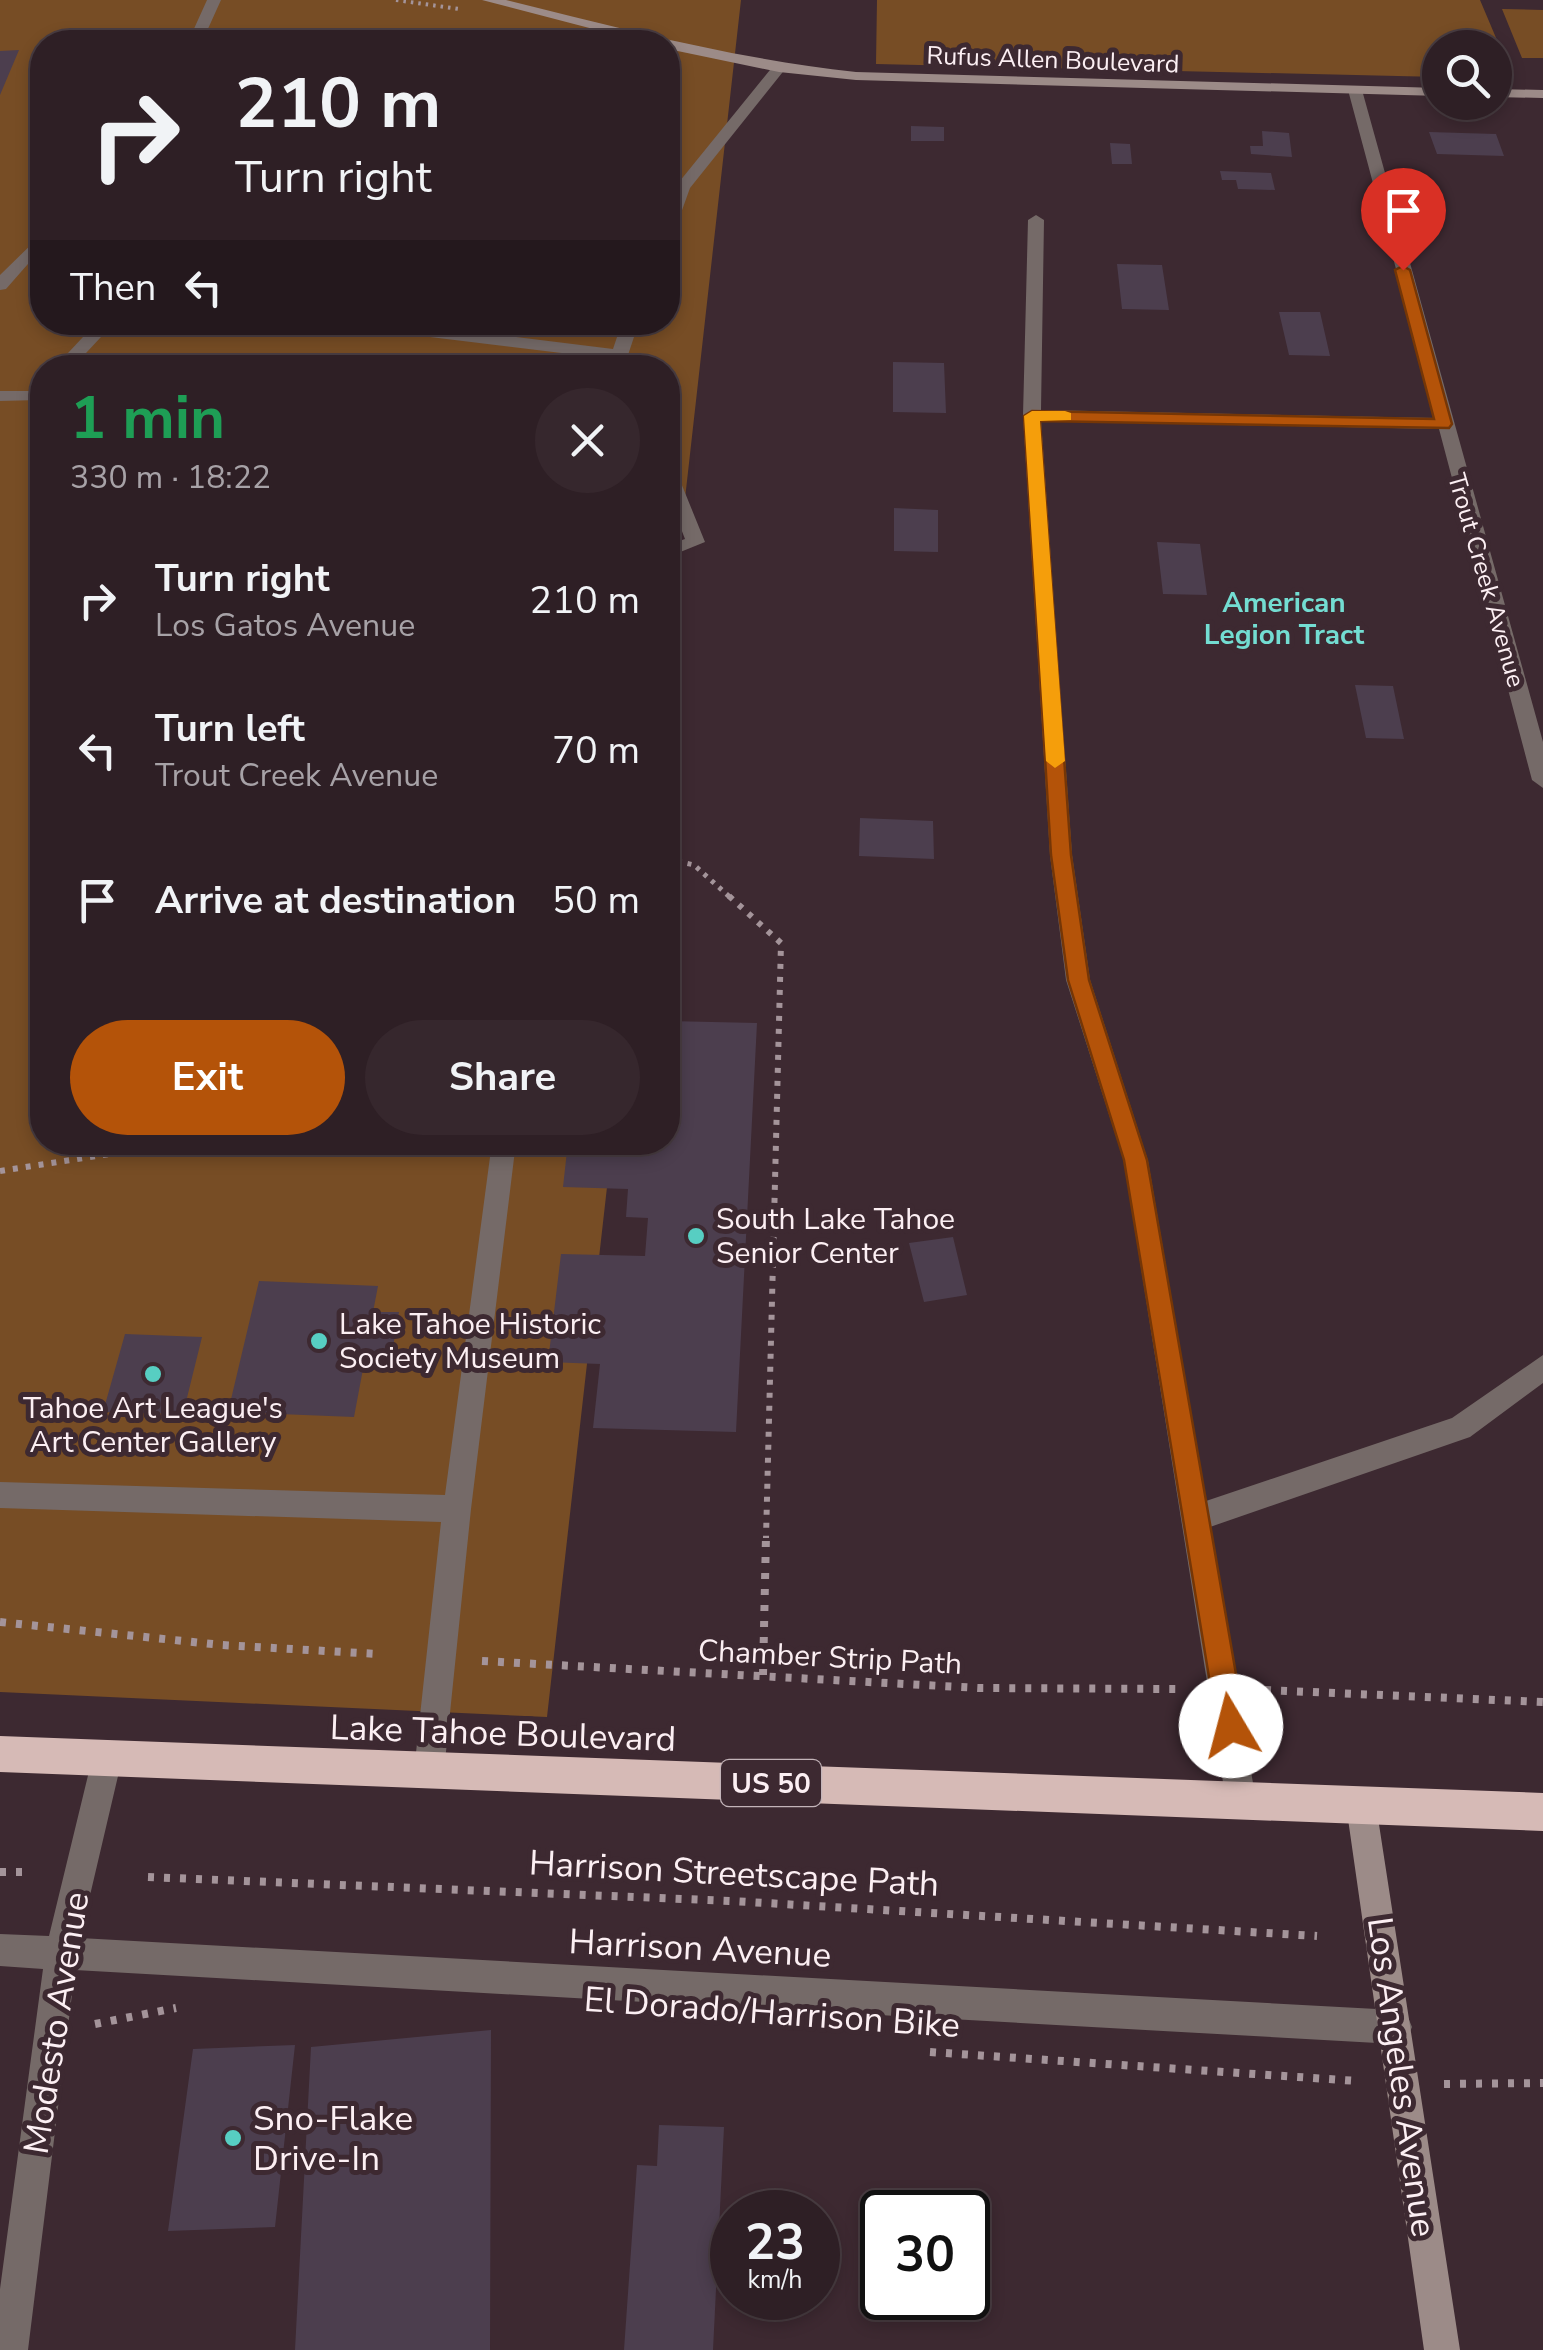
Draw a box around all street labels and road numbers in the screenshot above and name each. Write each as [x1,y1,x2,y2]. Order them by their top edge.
street label: Rufus Allen Boulevard [926,39,1180,81]
street label: Trout Creek Avenue [1439,469,1533,691]
street label: Chamber Strip Path [697,1630,963,1685]
street label: Lake Tahoe Boulevard [329,1704,677,1763]
road number: US 50 [721,1760,821,1806]
street label: Harrison Streetscape Path [528,1839,940,1908]
street label: Modesto Avenue [13,1889,100,2157]
street label: Los Angeles Avenue [1356,1914,1447,2240]
street label: Harrison Avenue [568,1918,832,1979]
street label: El Dorado/Harrison Bike [582,1976,962,2049]

